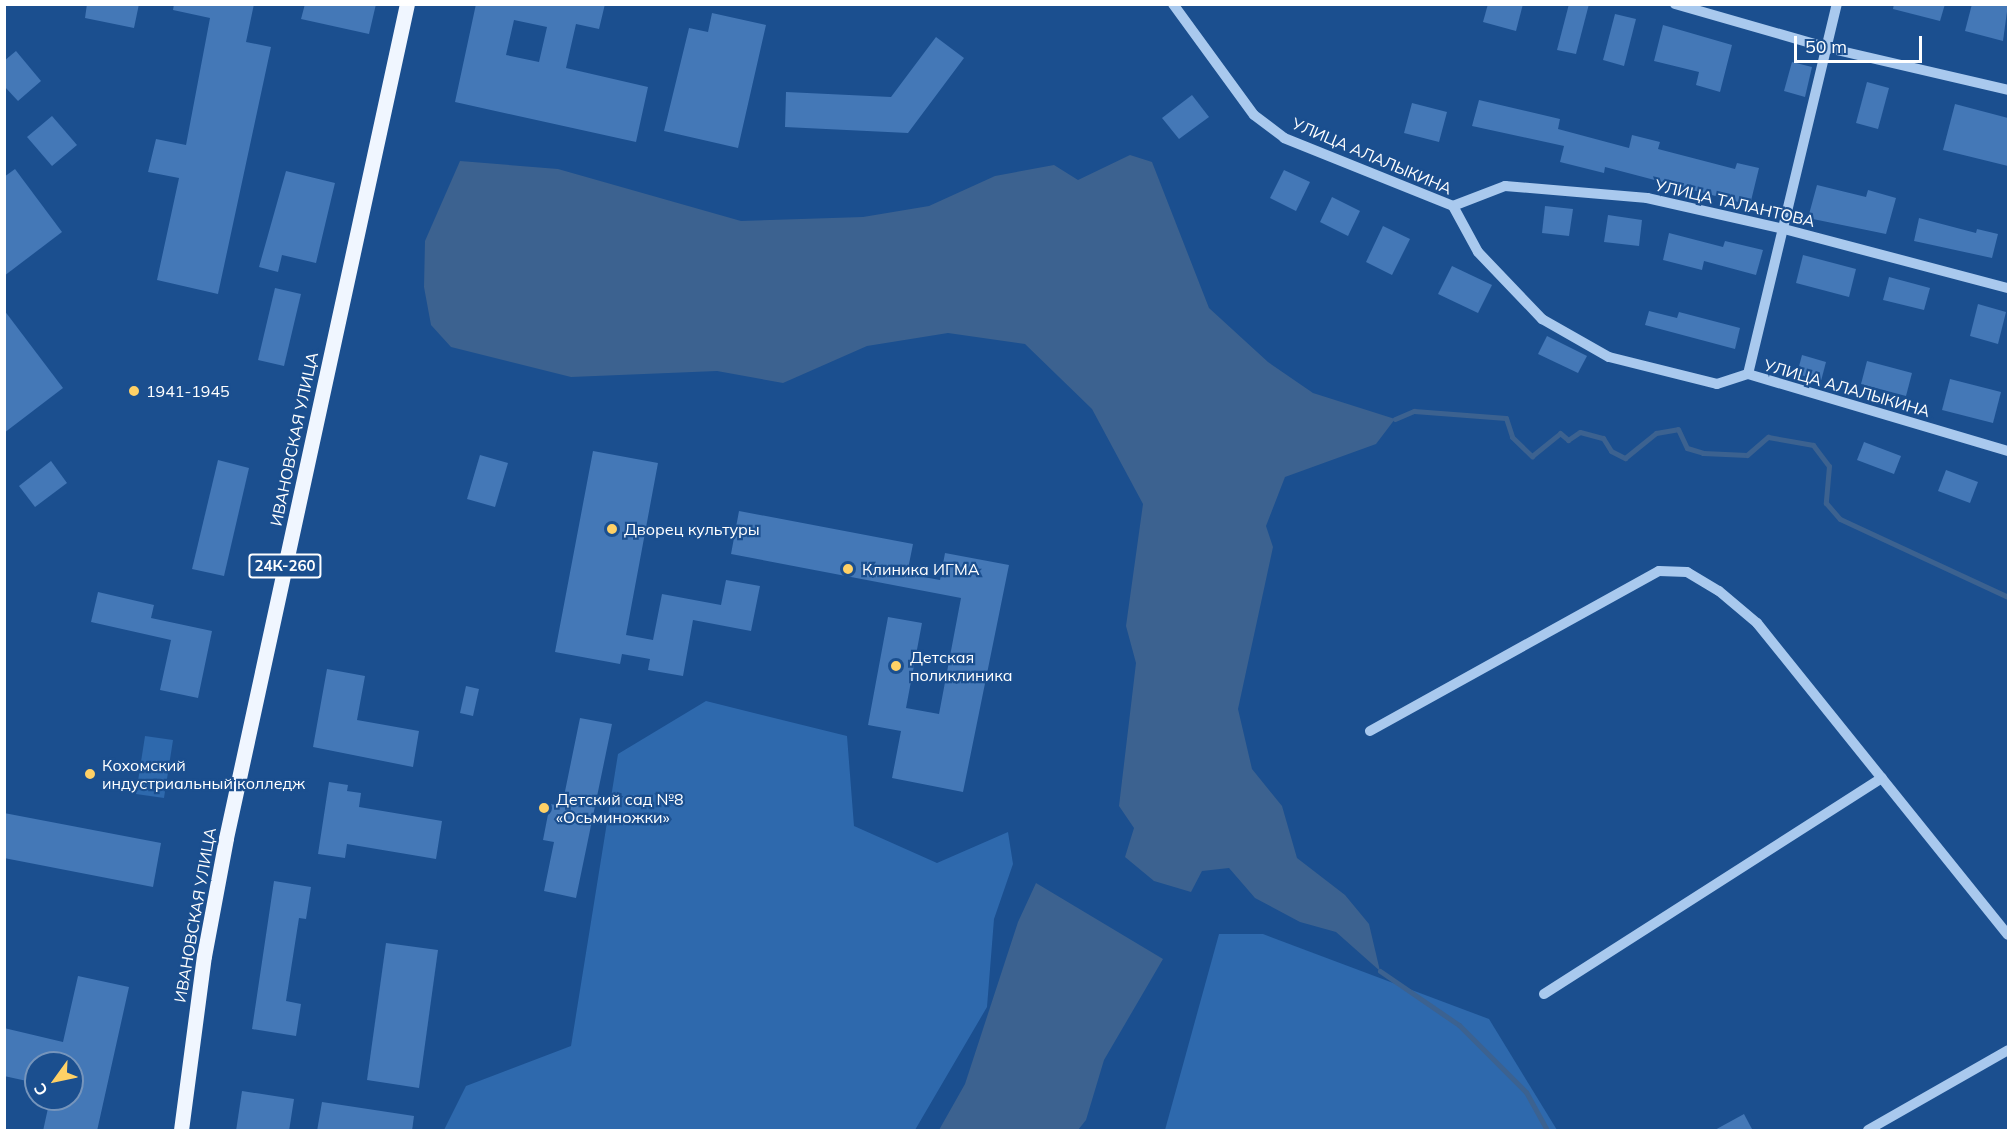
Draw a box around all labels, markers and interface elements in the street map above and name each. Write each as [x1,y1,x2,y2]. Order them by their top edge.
scale bar [1797,24,1924,62]
text: 50 m [1805,35,1847,58]
street label: УЛИЦА АЛАЛЫКИНА [1289,114,1455,198]
street label: УЛИЦА ТАЛАНТОВА [1653,175,1817,231]
street label: ИВАНОВСКАЯ УЛИЦА [266,350,322,528]
street label: УЛИЦА АЛАЛЫКИНА [1762,355,1932,421]
place label: 1941-1945 [146,381,230,401]
marker: 1941-1945 [127,384,141,398]
place label: Дворец культуры [624,519,760,539]
marker: Дворец культуры [605,522,619,536]
road number: 24К-260 [248,554,322,578]
place label: Клиника ИГМА [862,559,979,579]
marker: Клиника ИГМА [839,560,857,578]
place label: Детская поликлиника [910,647,1013,685]
marker: Детская поликлиника [887,657,905,675]
place label: Кохомский индустриальный колледж [102,755,305,793]
marker: Кохомский индустриальный колледж [83,767,97,781]
place label: Детский сад №8 «Осьминожки» [556,789,684,827]
marker: Детский сад №8 «Осьминожки» [537,801,551,815]
street label: ИВАНОВСКАЯ УЛИЦА [170,826,220,1004]
north arrow [24,1051,84,1111]
text: С [29,1080,52,1100]

